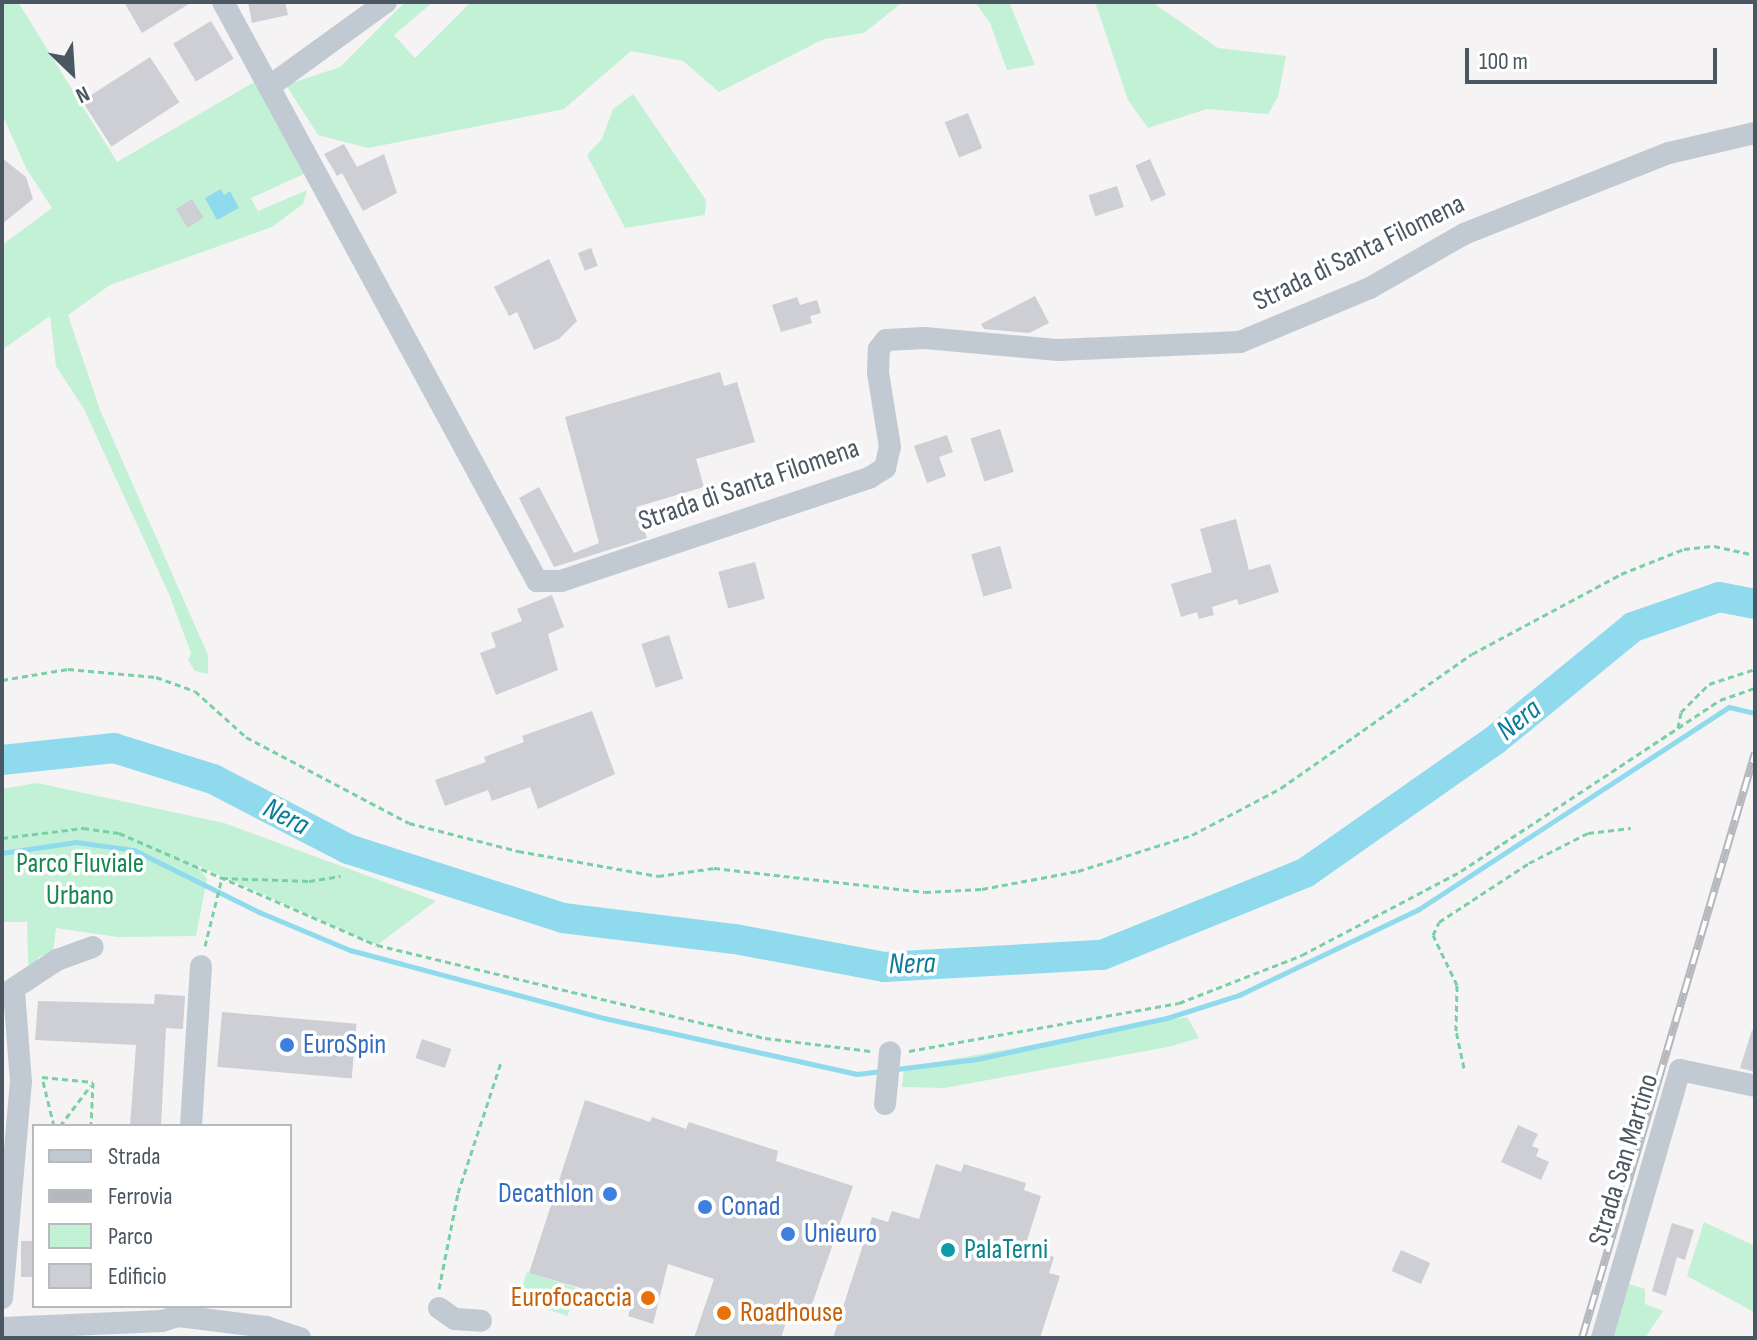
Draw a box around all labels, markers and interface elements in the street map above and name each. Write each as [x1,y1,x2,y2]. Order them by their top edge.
north arrow [32,32,112,112]
scale bar [1469,32,1721,82]
text: 100 m [1479,47,1528,76]
text: N [71,79,93,109]
street label: Strada di Santa Filomena [1248,187,1470,319]
street label: Strada di Santa Filomena [634,432,864,538]
water label: Nera [1489,691,1549,749]
water label: Nera [257,790,315,844]
park label: Parco Fluviale Urbano [16,847,144,913]
water label: Nera [888,946,936,982]
place label: EuroSpin [303,1028,386,1062]
marker: EuroSpin [278,1036,296,1054]
street label: Strada San Martino [1582,1070,1666,1250]
legend [32,1124,292,1308]
text: Strada [108,1142,161,1171]
place label: Decathlon [498,1177,594,1211]
text: Ferrovia [108,1182,173,1211]
marker: Decathlon [601,1185,619,1203]
place label: Conad [721,1190,780,1224]
marker: Conad [696,1198,714,1216]
place label: Unieuro [804,1217,877,1251]
text: Parco [108,1222,153,1251]
marker: Unieuro [779,1225,797,1243]
place label: PalaTerni [964,1233,1048,1267]
marker: PalaTerni [939,1241,957,1259]
text: Edificio [108,1262,167,1291]
place label: Eurofocaccia [511,1281,632,1315]
marker: Eurofocaccia [639,1289,657,1307]
place label: Roadhouse [740,1296,843,1330]
marker: Roadhouse [715,1304,733,1322]

